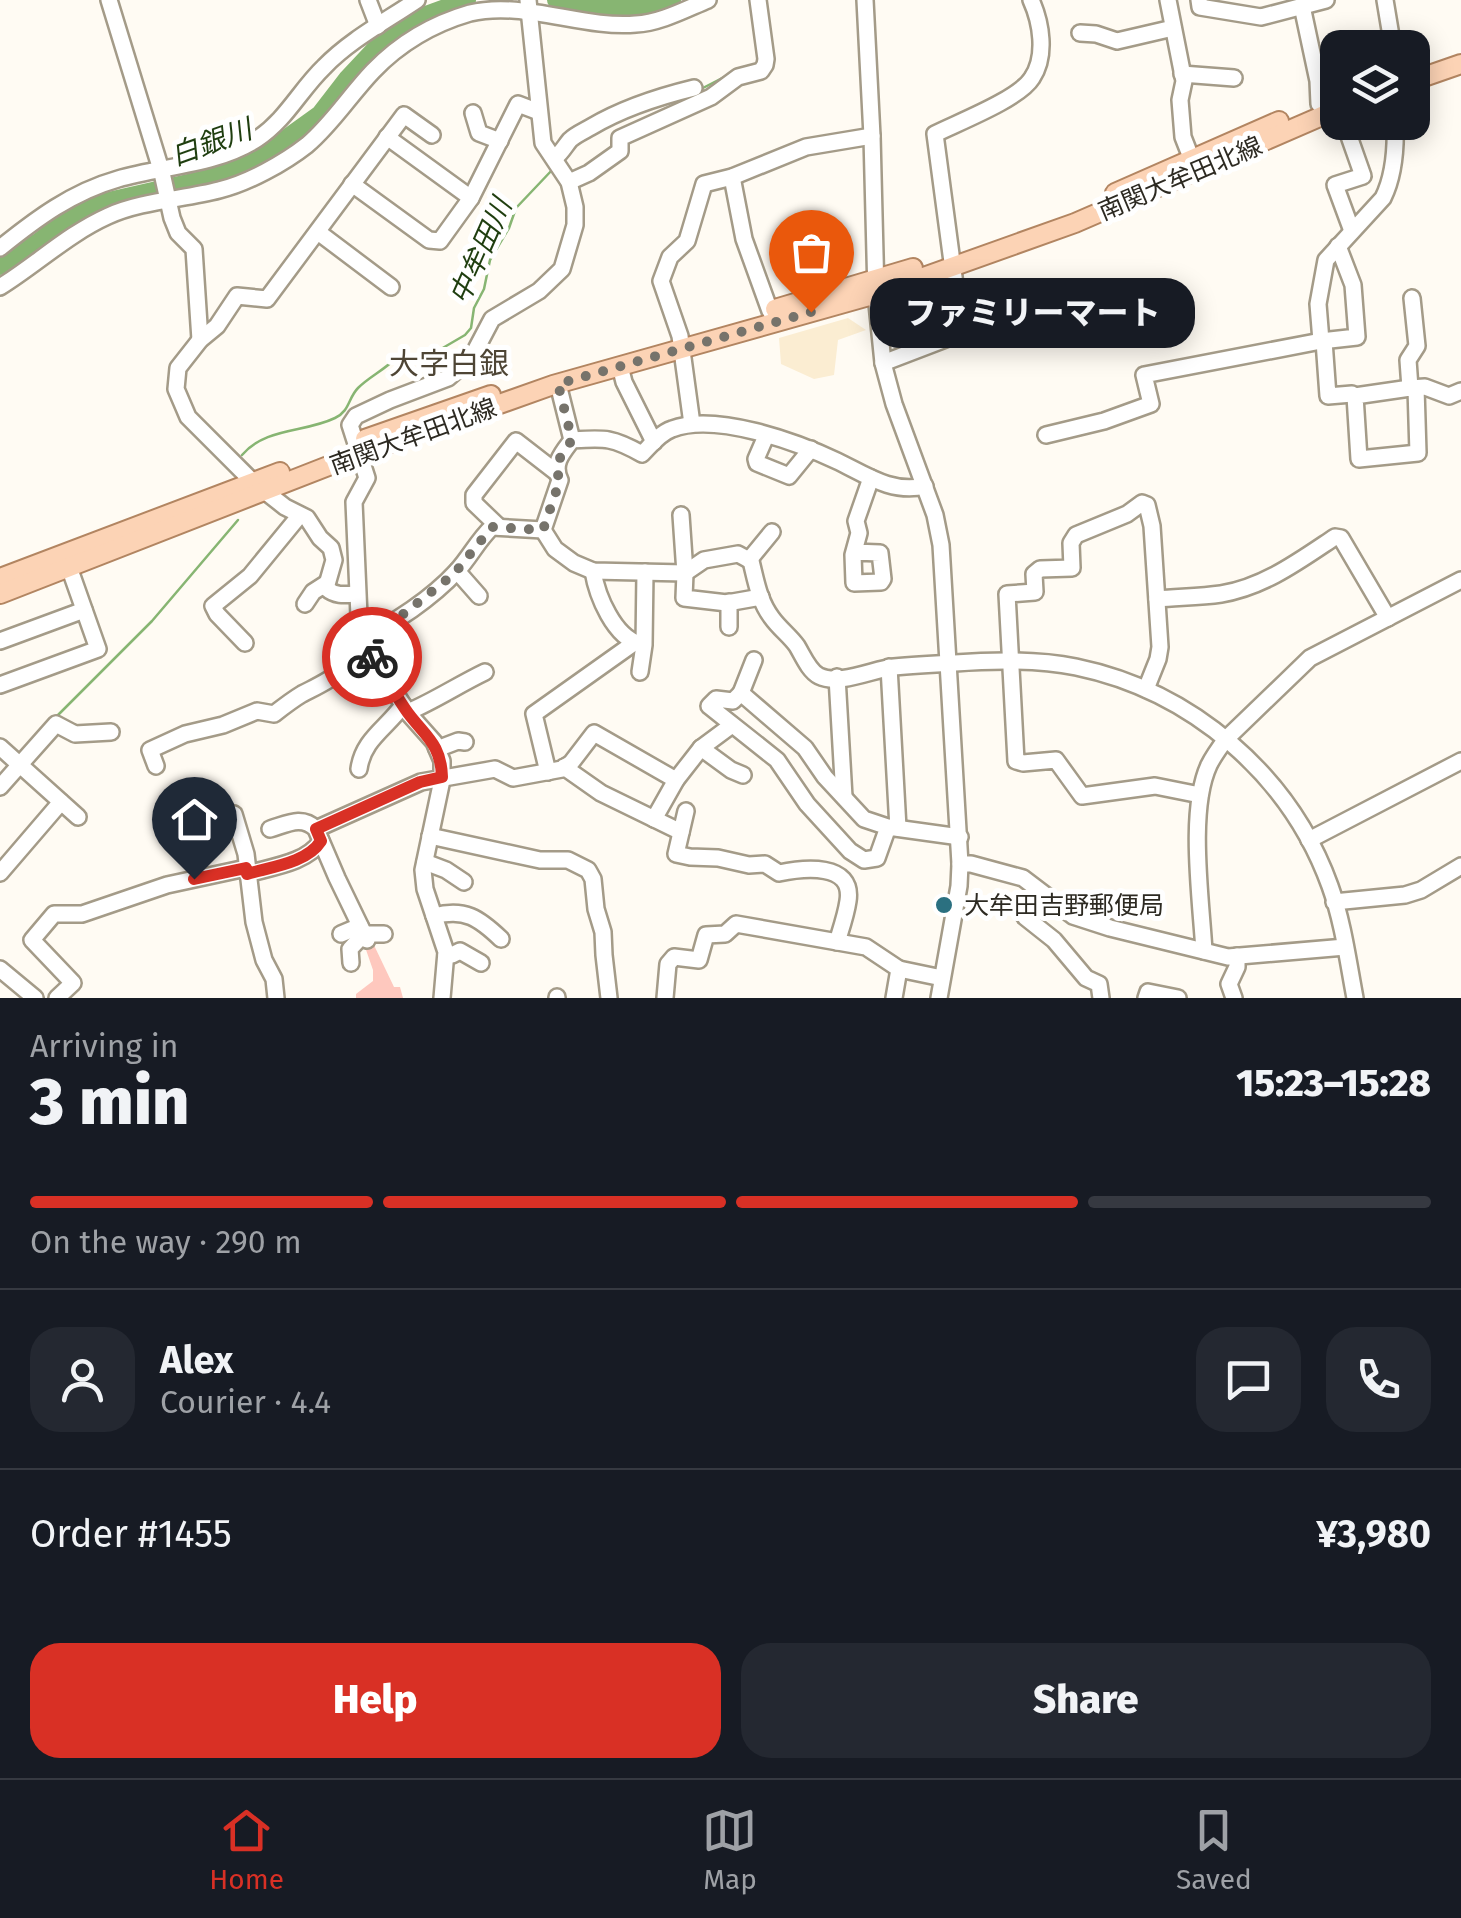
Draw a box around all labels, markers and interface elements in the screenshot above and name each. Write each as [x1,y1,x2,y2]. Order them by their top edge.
map controls [1320,30,1430,140]
button: layers [1320,30,1430,140]
water label: 白銀川 [166,112,259,172]
street label: 南関大牟田北線 [1094,131,1267,227]
water label: 中牟田川 [443,191,520,309]
pin [769,210,854,313]
icon: bag [784,225,839,280]
callout: ファミリーマート [871,277,1196,347]
text: ファミリーマート [904,294,1161,332]
district label: 大字白銀 [389,346,509,382]
street label: 南関大牟田北線 [326,393,501,481]
courier [322,607,422,707]
icon: bike [345,630,400,685]
pin [152,777,237,880]
icon: home [167,792,222,847]
place label: 大牟田吉野郵便局 [964,891,1164,921]
marker: 大牟田吉野郵便局 [933,894,955,916]
text: Arriving in [30,1027,178,1065]
text: 15:23–15:28 [1236,1060,1431,1106]
text: 3 min [30,1063,189,1141]
text: On the way · 290 m [30,1223,302,1261]
button: person [30,1327,135,1432]
button: chat [1196,1327,1301,1432]
button: phone [1326,1327,1431,1432]
text: Alex [160,1337,233,1383]
text: Courier · 4.4 [160,1383,331,1421]
text: Order #1455 [30,1511,232,1557]
text: ¥3,980 [1316,1511,1431,1557]
button: Help [30,1643,721,1758]
button: Share [741,1643,1431,1758]
tab: Home [209,1803,284,1896]
tab: Map [702,1803,757,1896]
tab: Saved [1176,1803,1252,1896]

